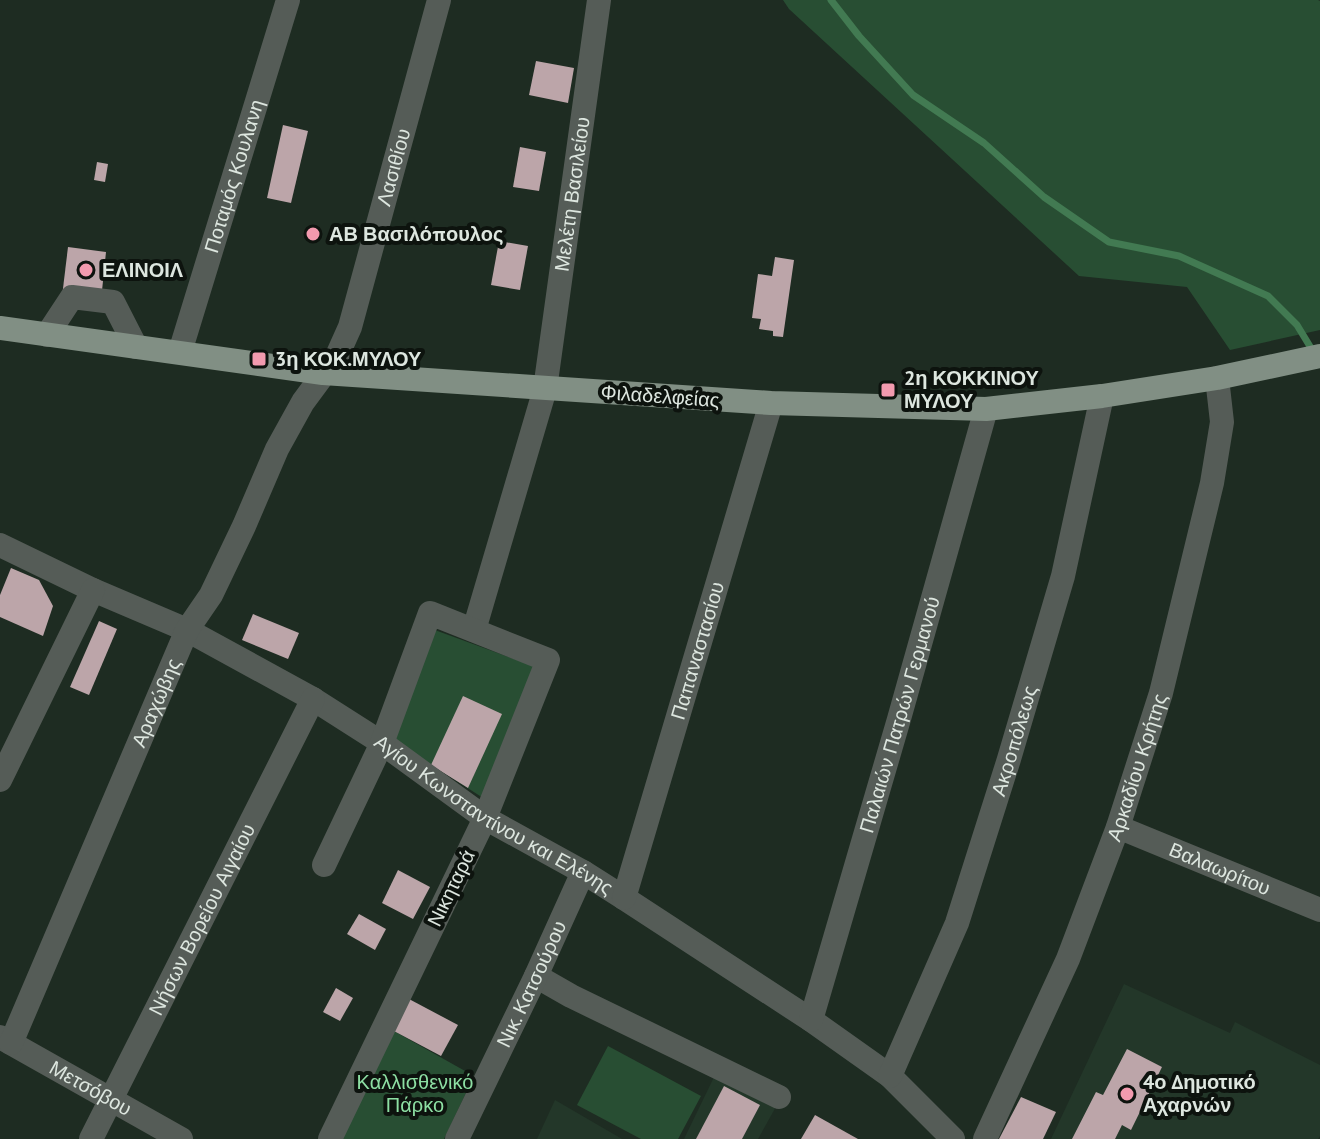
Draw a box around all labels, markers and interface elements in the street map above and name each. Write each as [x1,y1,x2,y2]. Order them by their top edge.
street label: Ποταμός Κουλανη [198,96,270,256]
street label: Μελέτη Βασιλείου [548,115,596,273]
street label: Λασιθίου [371,125,416,209]
place label: ΑΒ Βασιλόπουλος [329,221,503,247]
marker: ΑΒ Βασιλόπουλος [304,225,322,243]
place label: ΕΛΙΝΟΙΛ [102,257,184,283]
marker: ΕΛΙΝΟΙΛ [77,261,95,279]
place label: 3η ΚΟΚ.ΜΥΛΟΥ [275,346,422,372]
marker: 3η ΚΟΚ.ΜΥΛΟΥ [250,350,268,368]
place label: 2η ΚΟΚΚΙΝΟΥ ΜΥΛΟΥ [904,365,1040,414]
street label: Φιλαδελφείας [600,379,721,413]
marker: 2η ΚΟΚΚΙΝΟΥ ΜΥΛΟΥ [879,381,897,399]
street label: Παπαναστασίου [665,579,730,723]
street label: Παλαιών Πατρών Γερμανού [853,593,946,836]
street label: Αραχώβης [126,654,187,751]
street label: Ακροπόλεως [985,682,1043,799]
street label: Αρκαδίου Κρήτης [1101,690,1173,845]
street label: Αγίου Κωνσταντίνου και Ελένης [369,729,618,901]
street label: Νήσων Βορείου Αιγαίου [143,819,261,1020]
street label: Βαλαωρίτου [1165,836,1274,901]
street label: Νικηταρά [421,845,481,931]
street label: Νικ. Κατσούρου [490,916,572,1052]
street label: Μετσόβου [45,1055,136,1122]
park label: Καλλισθενικό Πάρκο [357,1069,473,1118]
place label: 4ο Δημοτικό Αχαρνών [1143,1069,1256,1118]
marker: 4ο Δημοτικό Αχαρνών [1118,1085,1136,1103]

